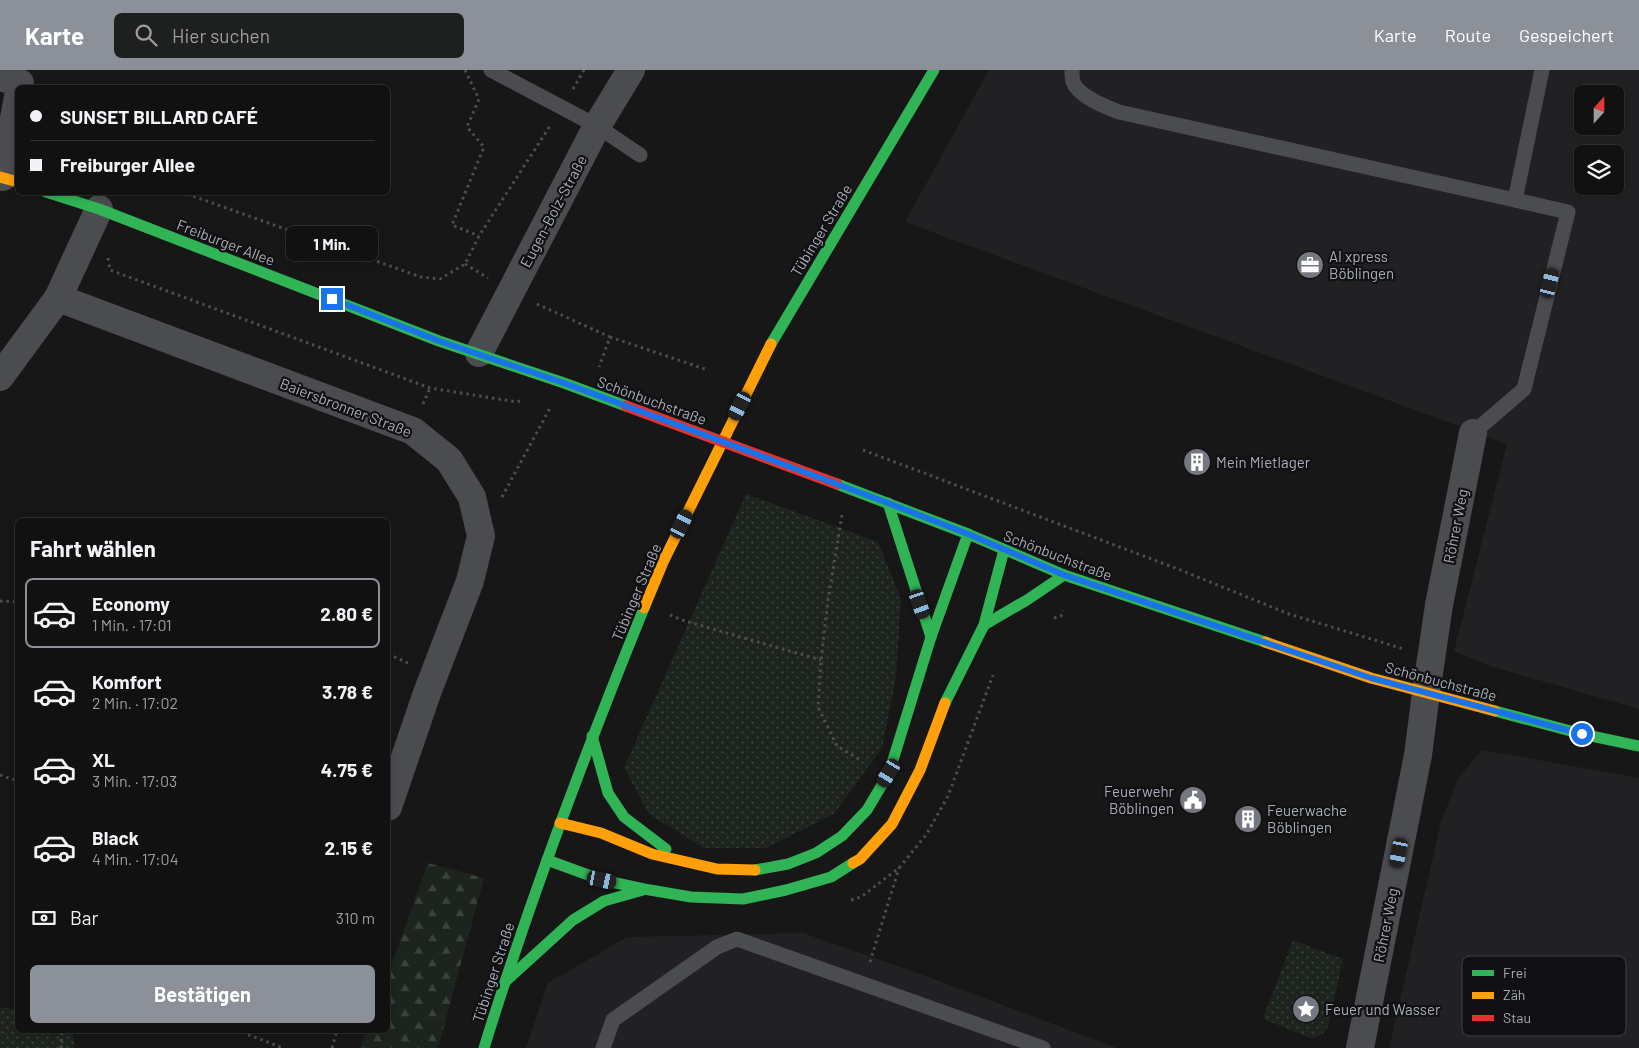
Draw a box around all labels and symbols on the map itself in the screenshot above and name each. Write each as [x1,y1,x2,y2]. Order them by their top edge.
north arrow [1574,85,1624,135]
street label: Eugen-Bolz-Straße [516,152,590,270]
street label: Tübinger Straße [786,181,856,279]
street label: Freiburger Allee [174,215,278,269]
callout: 1 Min. [286,226,378,262]
place label: AI xpress Böblingen [1329,247,1394,282]
office icon: AI xpress Böblingen [1295,250,1325,280]
car [1539,267,1560,299]
route end [321,288,343,310]
street label: Schönbuchstraße [595,372,709,428]
street label: Baiersbronner Straße [278,374,414,440]
car [726,389,753,423]
building icon: Mein Mietlager [1182,447,1212,477]
place label: Mein Mietlager [1216,453,1311,471]
street label: Röhrer Weg [1439,487,1471,565]
car [668,507,695,541]
street label: Schönbuchstraße [1001,526,1115,584]
street label: Tübinger Straße [607,541,665,643]
car [908,587,931,621]
street label: Schönbuchstraße [1383,657,1499,705]
route start [1571,723,1593,745]
car [874,756,903,790]
place label: Feuerwehr Böblingen [1104,782,1175,817]
public building icon: Feuerwehr Böblingen [1178,785,1208,815]
place label: Feuerwache Böblingen [1267,801,1347,836]
building icon: Feuerwache Böblingen [1233,804,1263,834]
car [1388,837,1409,869]
car [585,870,618,890]
street label: Röhrer Weg [1369,886,1401,964]
street label: Tübinger Straße [468,920,518,1024]
legend [1462,956,1626,1036]
text: Frei [1503,964,1527,981]
text: Zäh [1503,986,1525,1003]
place icon: Feuer und Wasser [1291,994,1321,1024]
place label: Feuer und Wasser [1325,1000,1441,1018]
text: Stau [1503,1009,1531,1026]

